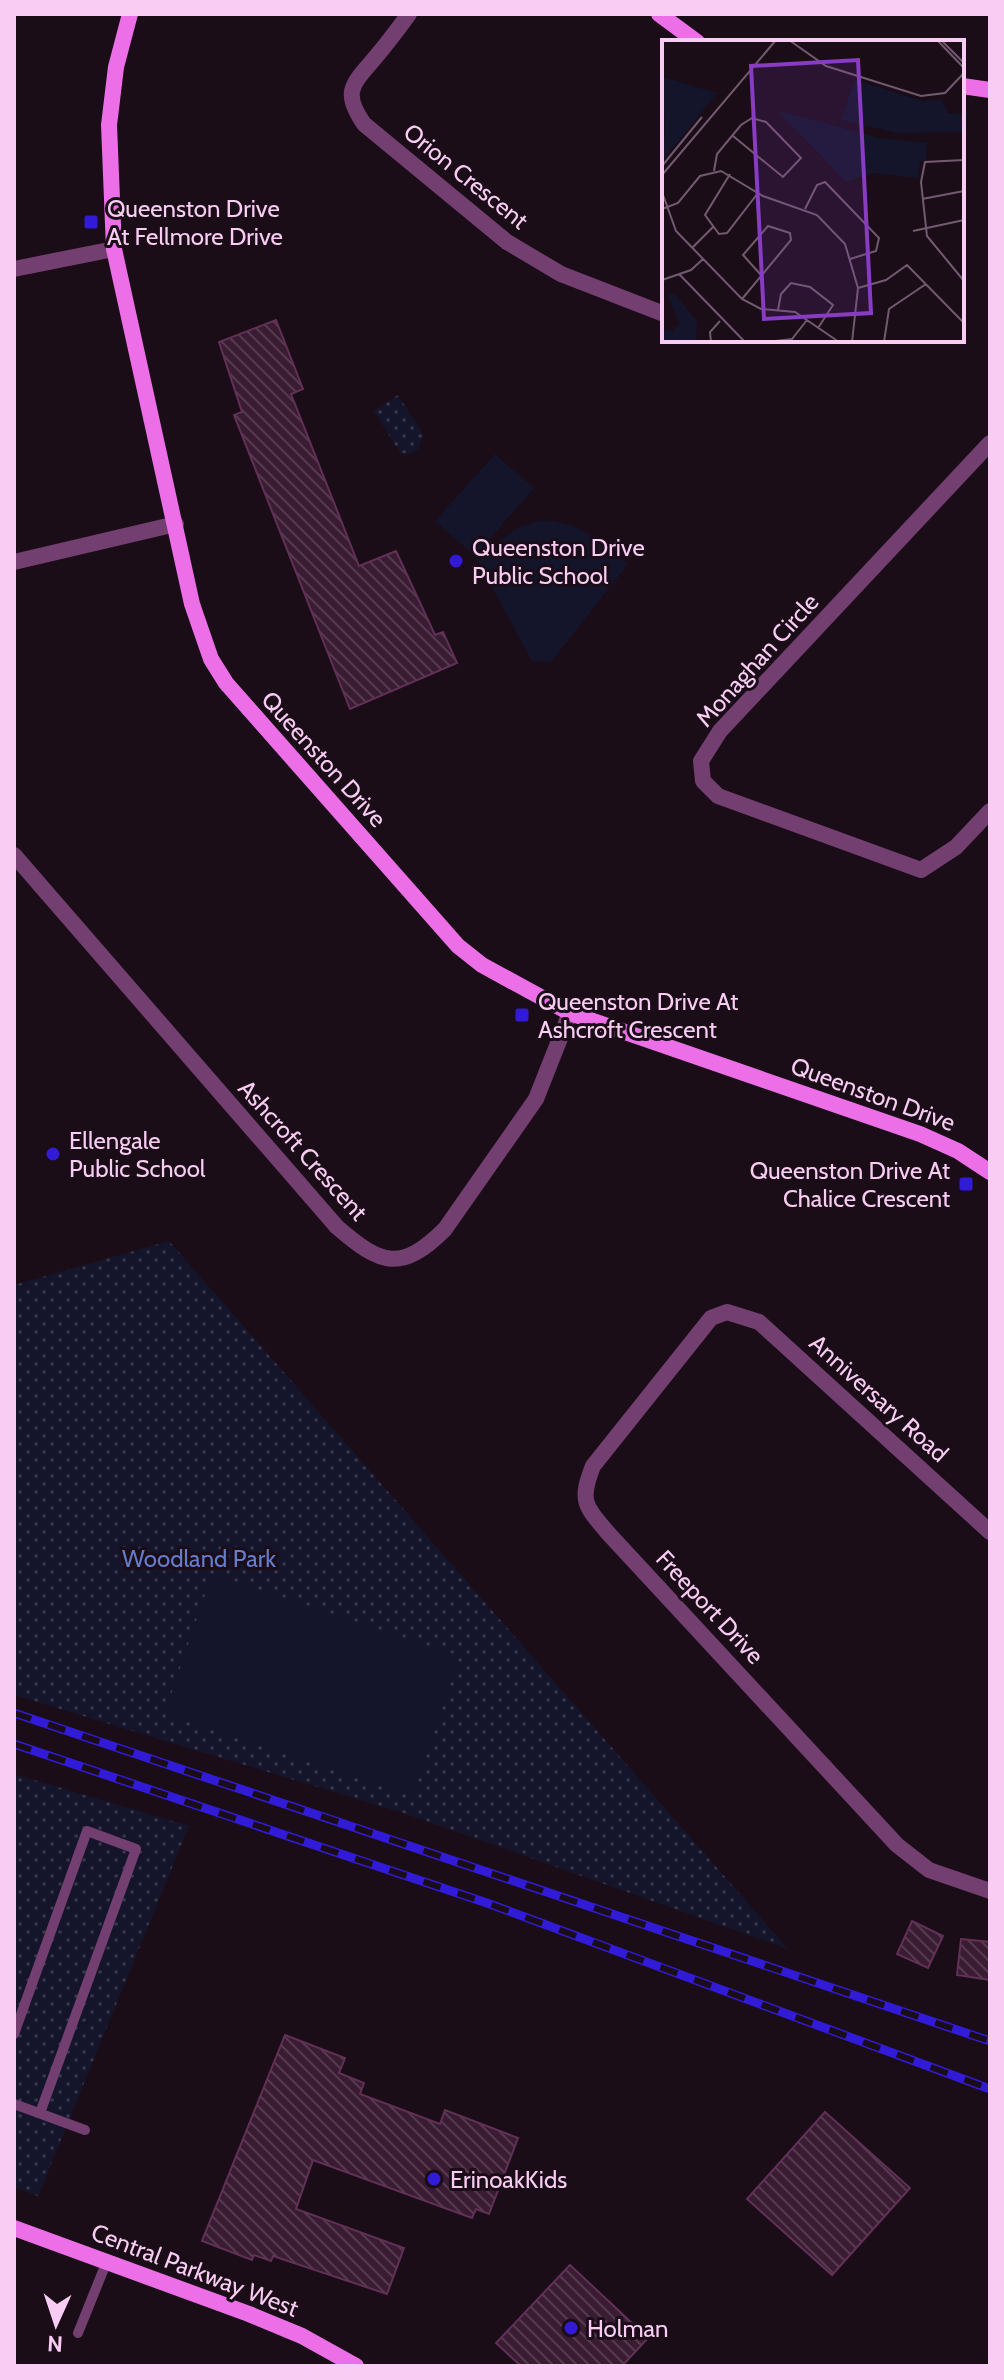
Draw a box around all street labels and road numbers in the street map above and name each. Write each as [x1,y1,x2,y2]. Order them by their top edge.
street label: Orion Crescent [398,117,534,235]
street label: Monaghan Circle [690,587,824,733]
street label: Queenston Drive [255,685,393,833]
street label: Queenston Drive [787,1051,959,1137]
street label: Ashcroft Crescent [232,1074,374,1226]
street label: Anniversary Road [804,1328,954,1468]
street label: Freeport Drive [650,1544,770,1670]
street label: Central Parkway West [87,2217,303,2323]

